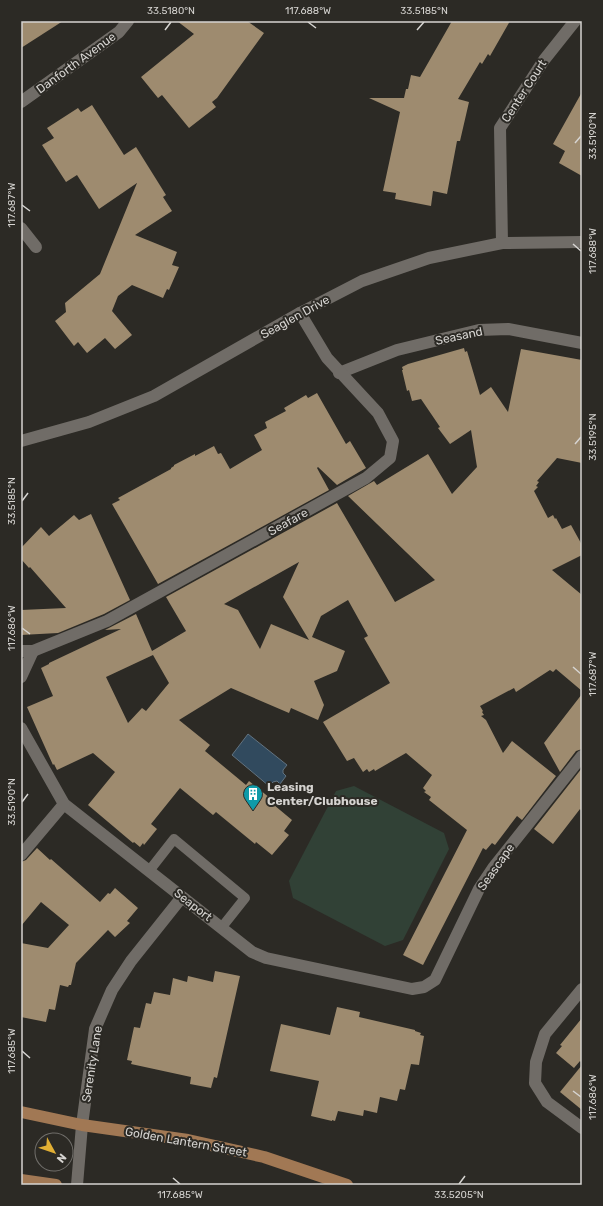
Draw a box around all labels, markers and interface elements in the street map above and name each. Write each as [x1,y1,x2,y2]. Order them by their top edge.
text: 33.5180°N [147,5,195,17]
text: 117.688°W [285,5,331,17]
text: 33.5185°N [400,5,448,17]
street label: Danforth Avenue [34,29,119,96]
street label: Center Court [499,57,550,125]
text: 33.5190°N [587,112,599,160]
text: 117.687°W [6,183,18,227]
text: 117.688°W [587,228,599,274]
street label: Seaglen Drive [258,292,332,342]
street label: Seasand [434,324,484,348]
text: 33.5195°N [587,413,599,461]
text: 33.5185°N [6,477,18,525]
street label: Seafare [266,505,310,539]
text: 117.686°W [6,605,18,651]
text: 117.687°W [587,652,599,696]
text: 33.5190°N [6,778,18,826]
place label: Leasing Center/Clubhouse [267,780,378,808]
building icon: Leasing Center/Clubhouse [242,783,264,811]
street label: Seascape [475,841,517,893]
street label: Seaport [171,886,215,924]
street label: Serenity Lane [79,1025,105,1103]
text: 117.685°W [6,1028,18,1074]
text: 117.686°W [587,1074,599,1120]
street label: Golden Lantern Street [124,1124,248,1160]
north arrow [34,1132,74,1172]
text: N [54,1151,69,1165]
text: 117.685°W [157,1189,203,1201]
text: 33.5205°N [434,1189,484,1201]

